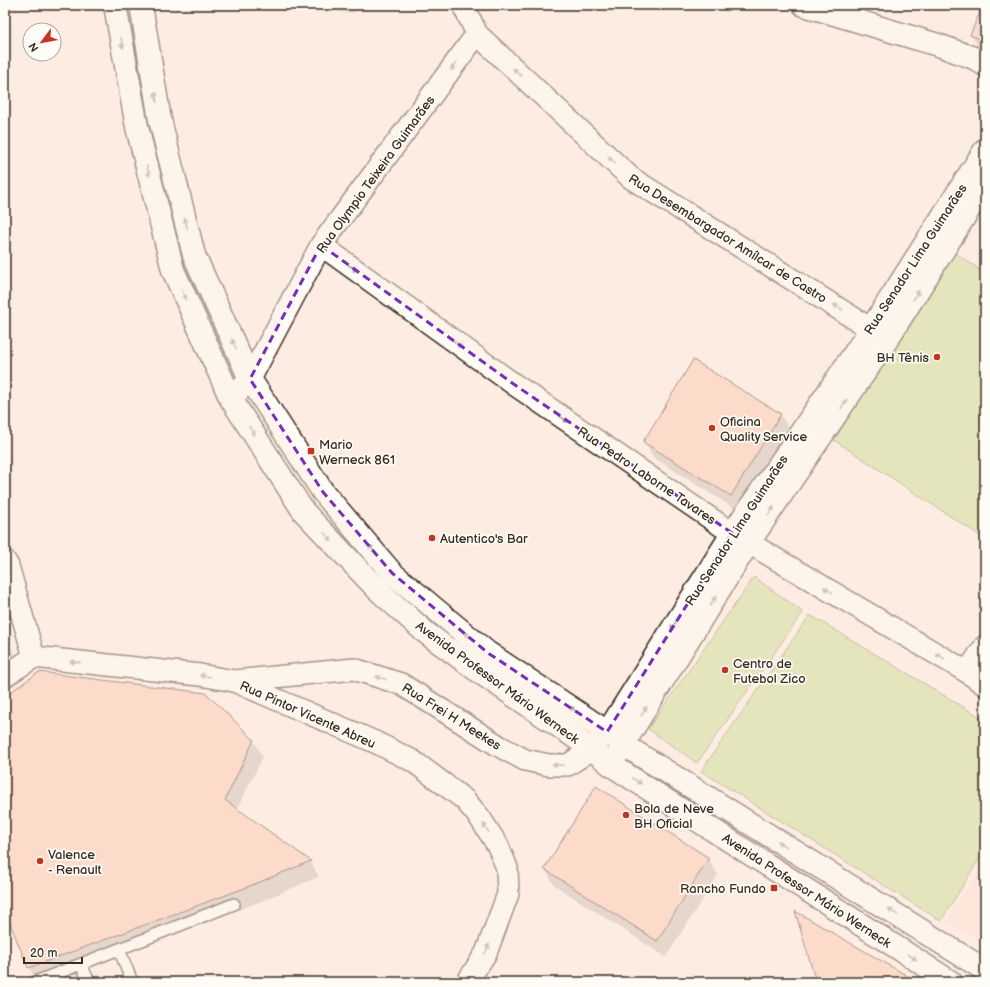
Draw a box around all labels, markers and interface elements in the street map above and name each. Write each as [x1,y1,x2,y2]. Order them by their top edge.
north arrow [22,22,62,62]
one-way arrow [119,37,125,50]
text: N [26,40,42,54]
one-way arrow [450,60,458,71]
one-way arrow [512,67,522,76]
one-way arrow [153,91,159,103]
street label: Rua Olympio Teixeira Guimarães [313,92,439,257]
one-way arrow [607,155,617,165]
one-way arrow [145,165,151,177]
street label: Rua Desembargador Amílcar de Castro [625,171,830,307]
street label: Rua Senador Lima Guimarães [861,181,971,338]
one-way arrow [183,217,189,229]
one-way arrow [347,264,358,272]
one-way arrow [912,289,919,301]
one-way arrow [181,290,187,301]
one-way arrow [833,303,843,311]
one-way arrow [231,338,237,349]
one-way arrow [453,340,463,348]
place label: BH Tênis [876,350,930,366]
marker: BH Tênis [932,352,942,362]
one-way arrow [840,398,848,409]
place label: Oficina Quality Service [720,414,807,445]
one-way arrow [559,415,570,423]
marker: Oficina Quality Service [707,423,717,433]
street label: Rua Pedro Laborne Tavares [574,424,719,528]
one-way arrow [248,426,256,437]
place label: Mario Werneck 861 [319,437,395,468]
marker: Mario Werneck 861 [306,446,316,456]
street label: Rua Senador Lima Guimarães [682,452,792,609]
one-way arrow [767,506,775,516]
place label: Autentico's Bar [440,531,528,547]
one-way arrow [323,532,332,542]
marker: Autentico's Bar [427,533,437,543]
one-way arrow [367,544,376,554]
one-way arrow [822,587,834,594]
one-way arrow [709,595,716,607]
street label: Avenida Professor Mário Werneck [413,618,583,748]
one-way arrow [670,620,678,630]
one-way arrow [462,632,473,641]
one-way arrow [934,653,946,660]
place label: Centro de Futebol Zico [733,656,806,687]
one-way arrow [69,658,81,665]
marker: Centro de Futebol Zico [720,665,730,675]
one-way arrow [199,673,211,679]
one-way arrow [375,674,387,680]
street label: Rua Pintor Vicente Abreu [237,678,378,752]
street label: Rua Frei H Meekes [399,680,504,754]
one-way arrow [569,706,580,714]
one-way arrow [641,706,648,717]
one-way arrow [551,762,564,768]
one-way arrow [631,778,643,785]
place label: Bola de Neve BH Oficial [634,801,714,832]
marker: Bola de Neve BH Oficial [621,810,631,820]
one-way arrow [482,823,490,833]
street label: Avenida Professor Mário Werneck [719,830,894,952]
one-way arrow [776,840,788,847]
place label: Valence - Renault [48,847,102,878]
marker: Valence - Renault [35,856,45,866]
place label: Rancho Fundo [680,881,766,897]
marker: Rancho Fundo [769,883,779,893]
one-way arrow [887,909,898,916]
scale bar [24,939,82,965]
one-way arrow [485,942,491,954]
text: 20 m [30,946,57,961]
one-way arrow [907,953,917,961]

